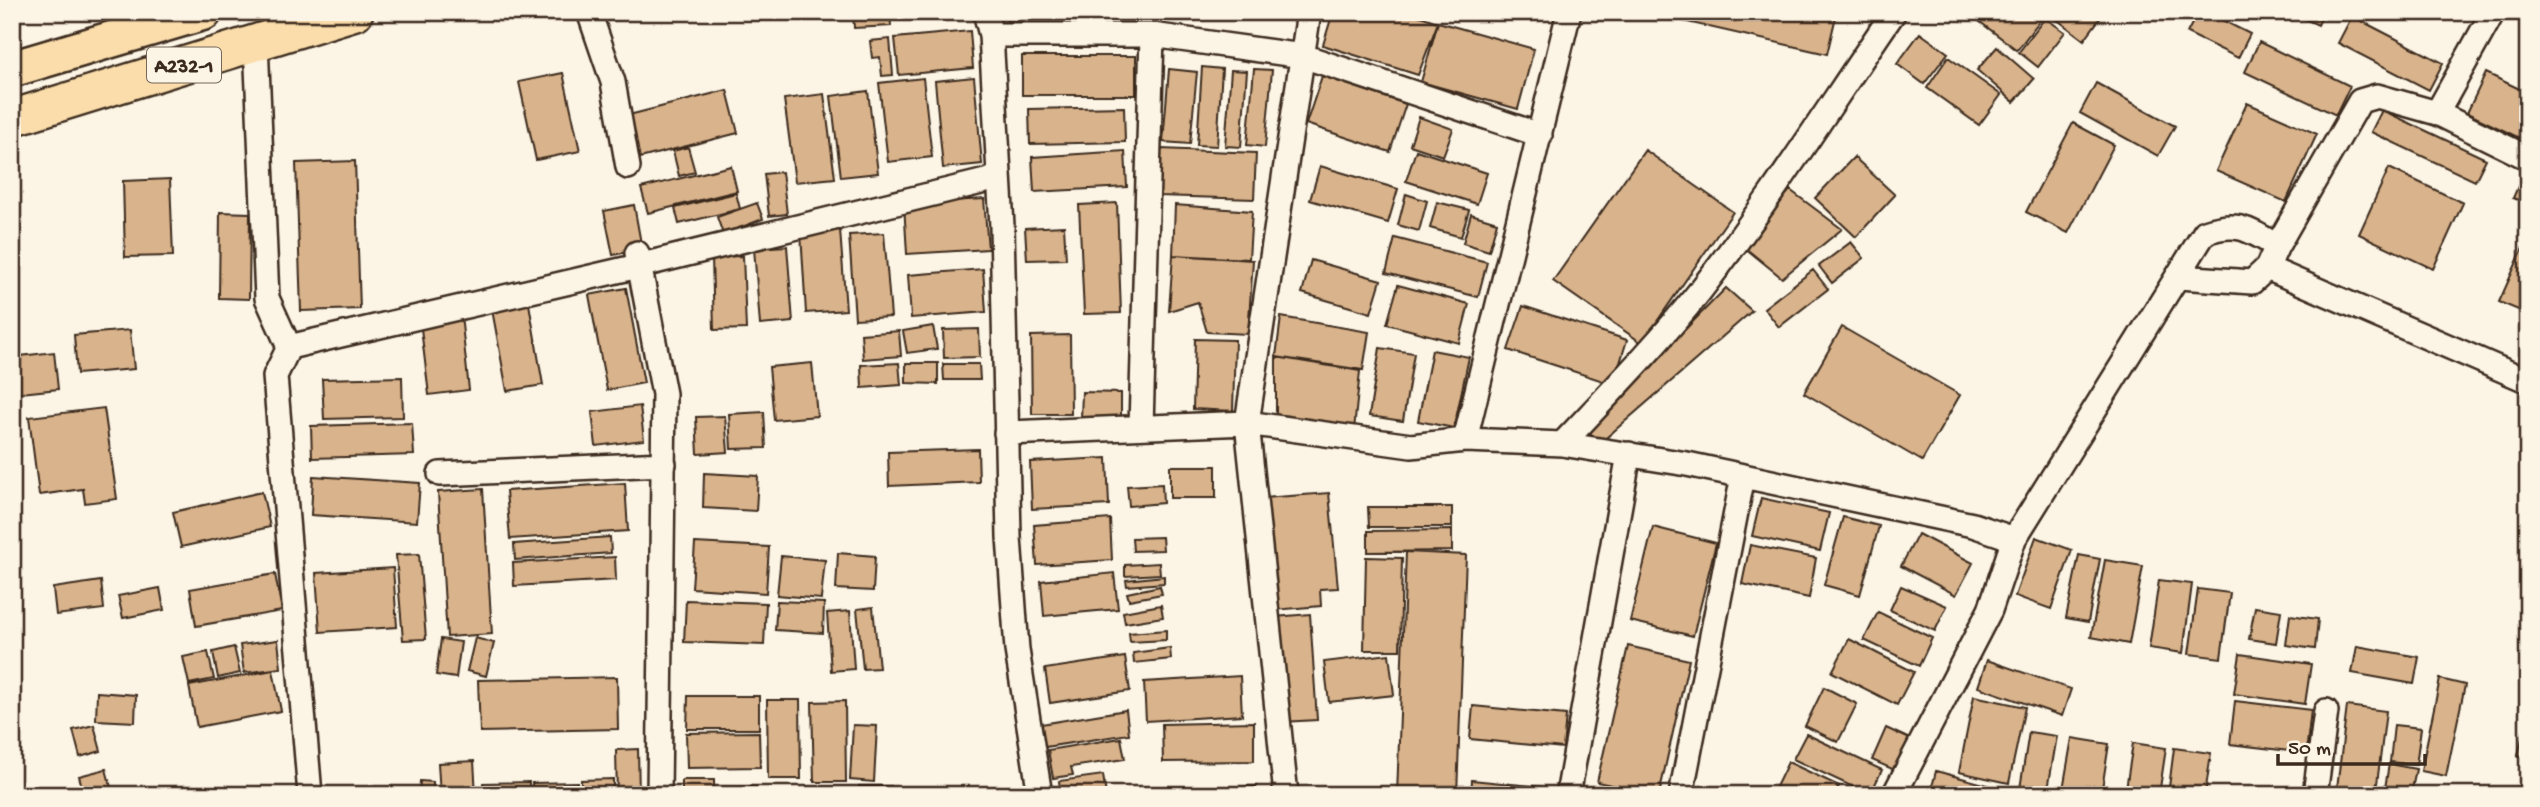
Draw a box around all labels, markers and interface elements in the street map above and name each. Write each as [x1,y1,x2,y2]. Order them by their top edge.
road number: A232-1 [147,48,221,82]
scale bar [2278,723,2424,767]
text: 50 m [2288,738,2331,763]

